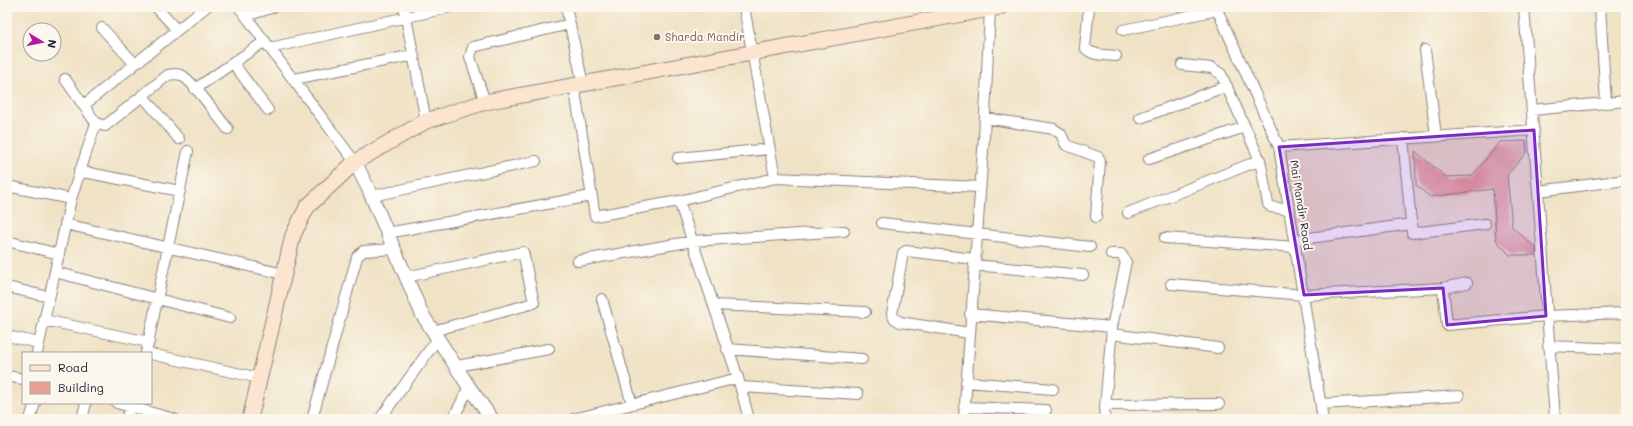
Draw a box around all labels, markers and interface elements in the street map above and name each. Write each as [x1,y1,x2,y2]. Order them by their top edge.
north arrow [22,22,62,62]
place label: Sharda Mandir [665,29,745,44]
marker: Sharda Mandir [652,32,662,42]
text: N [44,38,60,49]
street label: Mai Mandir Road [1287,159,1316,251]
legend [22,352,152,404]
text: Road [58,359,88,375]
text: Building [58,379,104,395]

